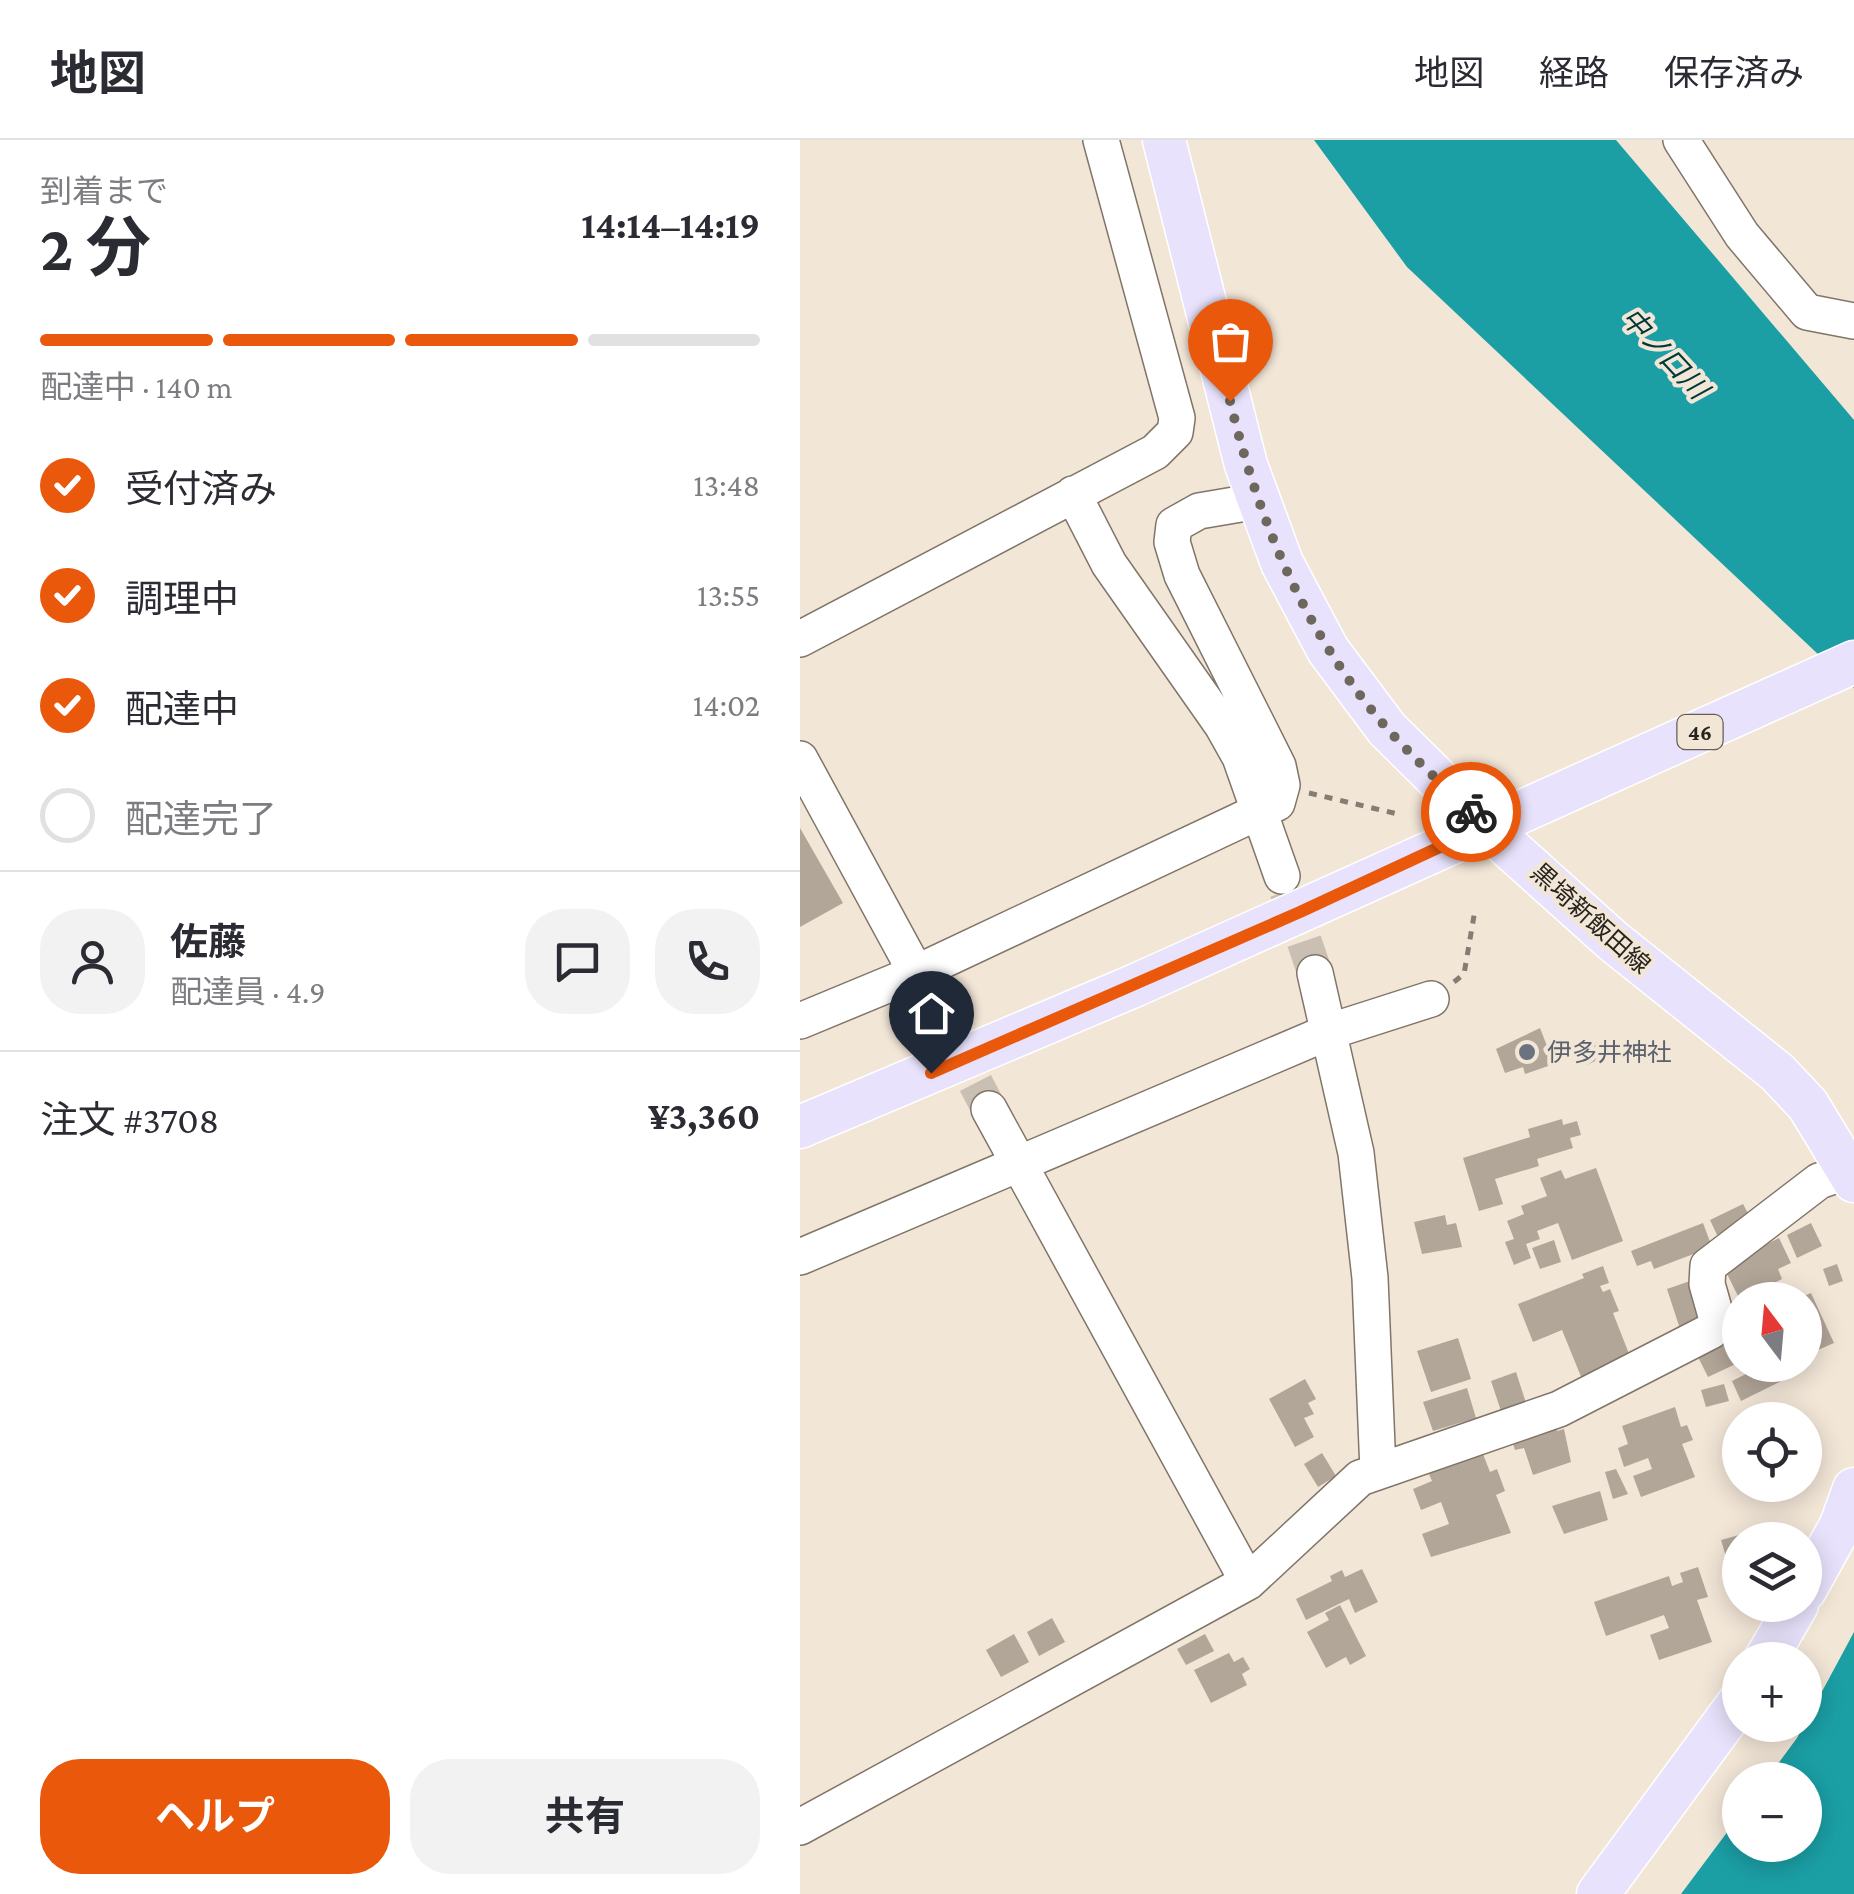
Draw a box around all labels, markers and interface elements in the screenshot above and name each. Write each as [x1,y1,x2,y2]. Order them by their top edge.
text: 地図 [50,47,146,100]
text: 地図 [1414,54,1484,93]
text: 経路 [1539,54,1609,93]
text: 保存済み [1664,54,1804,93]
text: 到着まで [40,173,168,209]
text: 14:14–14:19 [581,204,760,246]
text: 2 分 [40,212,151,284]
pin [1188,299,1273,402]
water label: 中ノ口川 [1615,302,1716,407]
icon: bag [1203,314,1258,369]
text: 配達中 · 140 m [40,369,232,405]
icon: check [40,458,95,513]
text: 13:48 [693,467,760,503]
text: 受付済み [125,468,277,510]
icon: check [40,568,95,623]
text: 13:55 [697,577,760,613]
text: 調理中 [125,578,239,620]
icon: check [40,678,95,733]
text: 14:02 [693,687,760,723]
text: 配達中 [125,688,239,730]
road number: 46 [1678,715,1722,749]
courier [1421,762,1521,862]
icon: bike [1444,785,1499,840]
text: 配達完了 [125,798,277,840]
street label: 黒埼新飯田線 [1526,858,1655,979]
button: person [40,909,145,1014]
button: chat [525,909,630,1014]
button: phone [655,909,760,1014]
text: 佐藤 [170,921,246,963]
pin [889,971,974,1074]
text: 配達員 · 4.9 [170,974,326,1010]
icon: home [904,986,959,1041]
place label: 伊多井神社 [1547,1039,1672,1066]
marker: 伊多井神社 [1516,1041,1538,1063]
text: ¥3,360 [648,1095,760,1137]
text: 注文 #3708 [40,1099,219,1141]
north arrow [1722,1282,1822,1382]
map controls [1722,1282,1822,1862]
button: locate [1722,1402,1822,1502]
button: layers [1722,1522,1822,1622]
button: + [1722,1642,1822,1742]
button: ヘルプ [40,1759,390,1874]
button: 共有 [410,1759,760,1874]
button: − [1722,1762,1822,1862]

